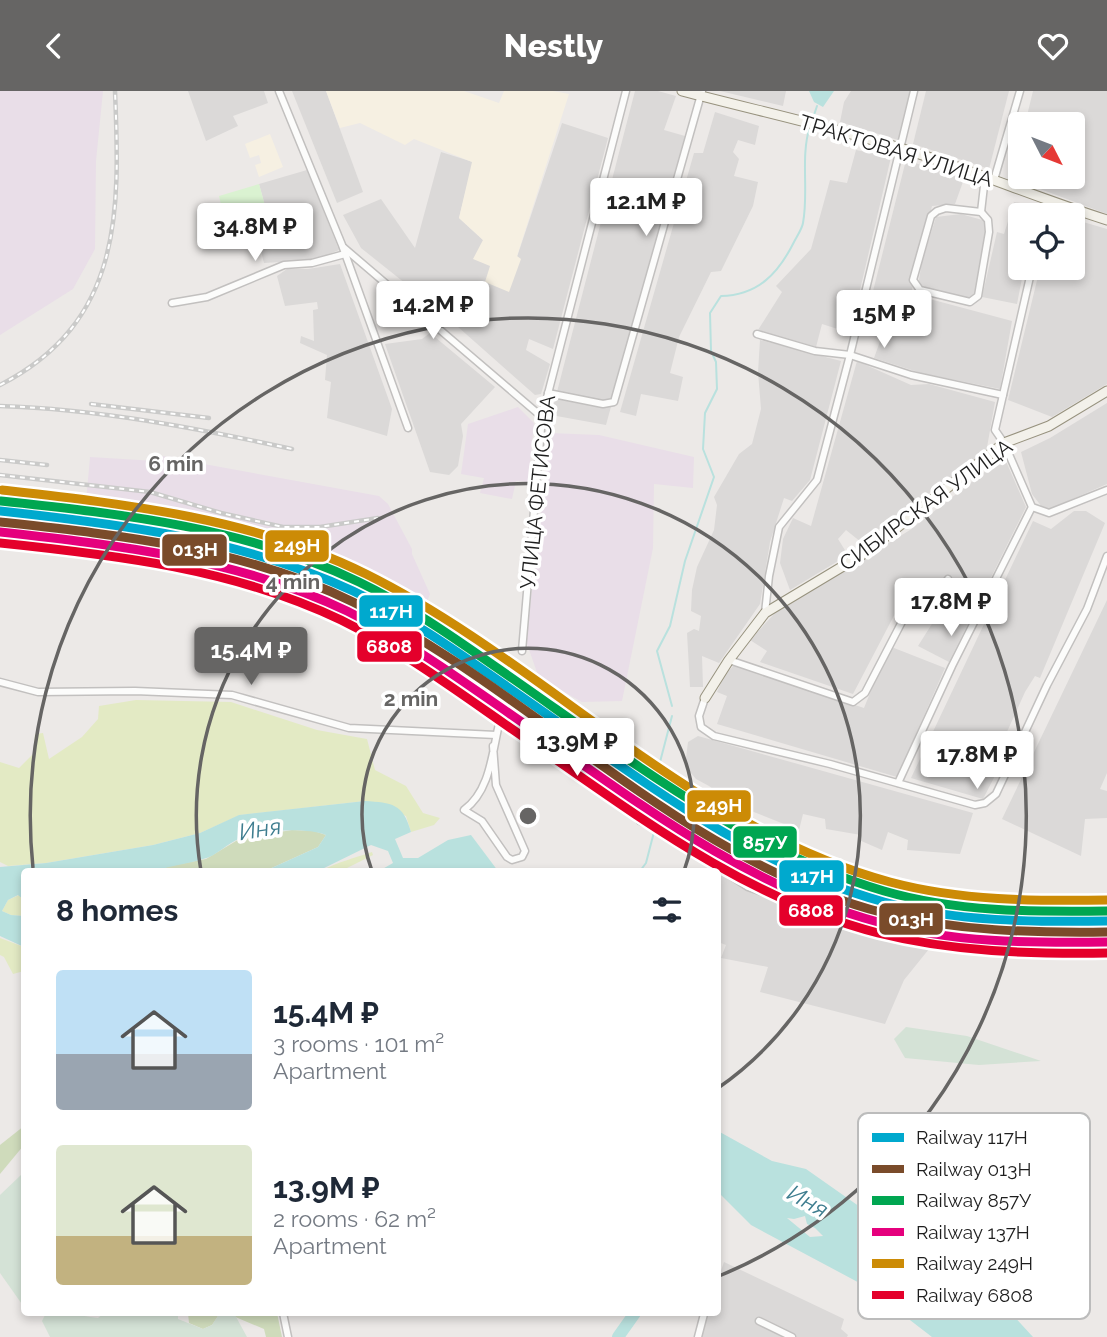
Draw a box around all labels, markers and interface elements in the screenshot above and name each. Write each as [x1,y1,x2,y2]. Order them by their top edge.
icon: back [35,27,73,65]
text: Nestly [504,27,603,64]
icon: heart [1034,27,1072,65]
street label: ТРАКТОВАЯ УЛИЦА [796,109,996,192]
north arrow [1008,112,1085,189]
map controls [1008,112,1085,280]
pin: 12.1M ₽ [581,179,711,238]
text: 12.1M ₽ [606,187,686,214]
button: locate [1008,203,1085,280]
pin: 34.8M ₽ [190,204,320,263]
text: 34.8M ₽ [213,212,297,239]
pin: 14.2M ₽ [368,281,498,341]
text: 14.2M ₽ [392,290,474,317]
pin: 15M ₽ [835,291,933,350]
text: 15M ₽ [853,299,915,326]
street label: УЛИЦА ФЕТИСОВА [515,394,560,590]
street label: СИБИРСКАЯ УЛИЦА [834,434,1017,576]
text: 6 min [148,451,204,476]
line badge: 249Н [264,529,330,563]
line badge: 013Н [161,533,228,567]
text: 249Н [274,534,320,556]
text: 013Н [172,538,218,560]
text: 4 min [266,569,320,594]
pin: 17.8M ₽ [886,579,1016,638]
text: 17.8M ₽ [911,587,991,614]
line badge: 117Н [358,594,424,628]
text: 117Н [369,600,413,622]
pin: 15.4M ₽ [186,627,316,687]
line badge: 6808 [356,630,423,663]
text: 6808 [366,635,412,657]
text: 15.4M ₽ [210,636,292,663]
text: 2 min [384,686,438,711]
pin: 13.9M ₽ [512,719,642,778]
text: 13.9M ₽ [536,727,618,754]
pin: 17.8M ₽ [912,731,1042,791]
text: 17.8M ₽ [937,740,1017,767]
line badge: 249Н [686,789,752,823]
text: 249Н [696,794,742,816]
centre of rings [516,804,540,828]
water label: Иня [237,812,283,845]
line badge: 857У [732,825,798,859]
text: 857У [743,831,788,853]
line badge: 117Н [778,859,845,893]
text: 117Н [790,865,834,887]
icon: filters [648,891,686,929]
text: 8 homes [56,893,178,928]
line badge: 6808 [778,894,844,927]
text: 6808 [788,899,834,921]
line badge: 013Н [878,902,944,936]
text: 013Н [888,908,934,930]
text: 15.4M ₽ [273,995,379,1030]
icon: home [112,998,196,1082]
text: 3 rooms · 101 m² [273,1030,444,1057]
text: Apartment [273,1057,387,1084]
legend [858,1113,1090,1319]
text: Railway 117Н [916,1126,1028,1148]
text: Railway 013Н [916,1158,1031,1180]
text: 13.9M ₽ [273,1170,380,1205]
icon: home [112,1173,196,1257]
water label: Иня [783,1178,833,1223]
text: Railway 857У [916,1189,1031,1211]
text: 2 rooms · 62 m² [273,1205,436,1232]
text: Railway 137Н [916,1221,1030,1243]
text: Apartment [273,1232,387,1259]
text: Railway 249Н [916,1252,1033,1274]
text: Railway 6808 [916,1284,1033,1306]

